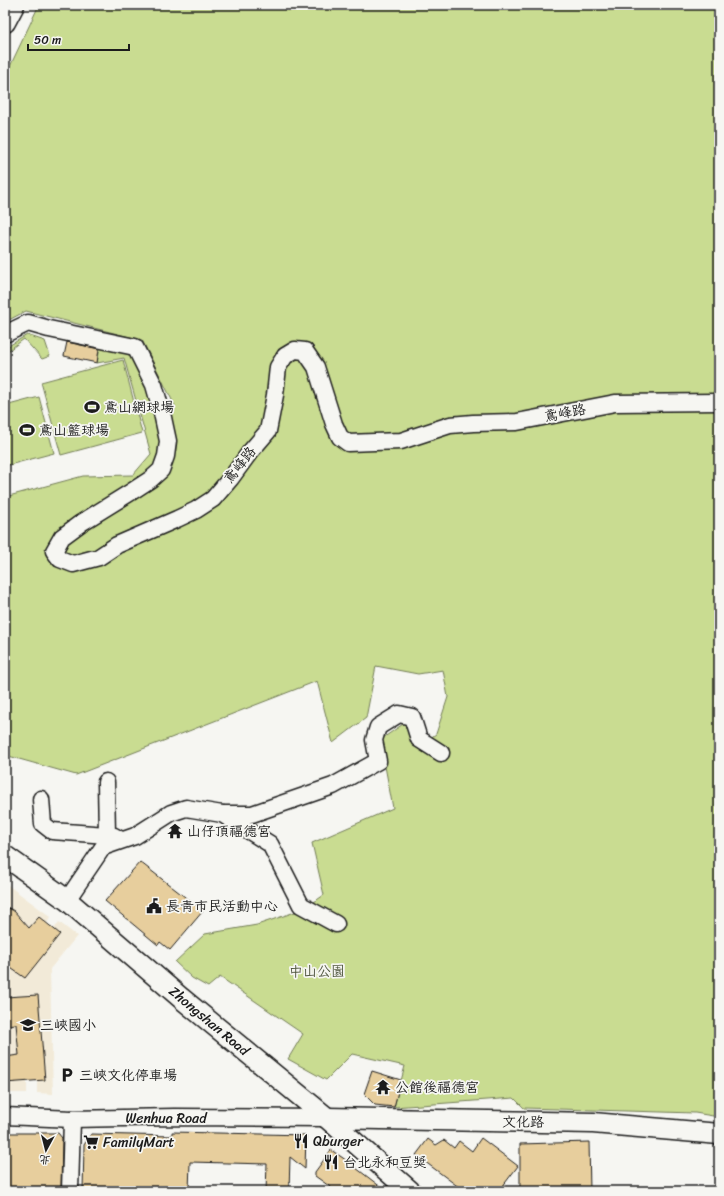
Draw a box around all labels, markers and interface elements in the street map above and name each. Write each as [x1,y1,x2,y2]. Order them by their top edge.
scale bar [28,26,129,52]
text: 50 m [34,29,61,51]
place label: 鳶山網球場 [104,395,174,420]
street label: 鳶峰路 [542,397,588,429]
sports icon: 鳶山網球場 [83,398,101,416]
place label: 鳶山籃球場 [39,418,109,443]
sports icon: 鳶山籃球場 [18,421,36,439]
street label: 鳶峰路 [217,441,263,489]
place label: 山仔頂福德宮 [187,819,271,844]
temple icon: 山仔頂福德宮 [166,822,184,840]
place label: 長青市民活動中心 [166,894,278,919]
public building icon: 長青市民活動中心 [145,897,163,915]
park label: 中山公園 [289,959,345,984]
street label: Zhongshan Road [163,980,256,1064]
place label: 三峽國小 [40,1013,96,1038]
school or university icon: 三峽國小 [19,1016,37,1034]
place label: 三峽文化停車場 [79,1063,177,1088]
parking icon: 三峽文化停車場 [58,1066,76,1084]
place label: 公館後福德宮 [395,1075,479,1100]
temple icon: 公館後福德宮 [374,1078,392,1096]
street label: Wenhua Road [125,1106,208,1131]
street label: 文化路 [502,1109,544,1135]
place label: Qburger [313,1129,364,1154]
north arrow [26,1130,66,1170]
place label: FamilyMart [103,1130,174,1155]
restaurant icon: Qburger [292,1132,310,1150]
supermarket icon: FamilyMart [82,1133,100,1151]
text: 北 [38,1149,51,1170]
place label: 台北永和豆獎 [343,1150,427,1175]
restaurant icon: 台北永和豆獎 [322,1153,340,1171]

